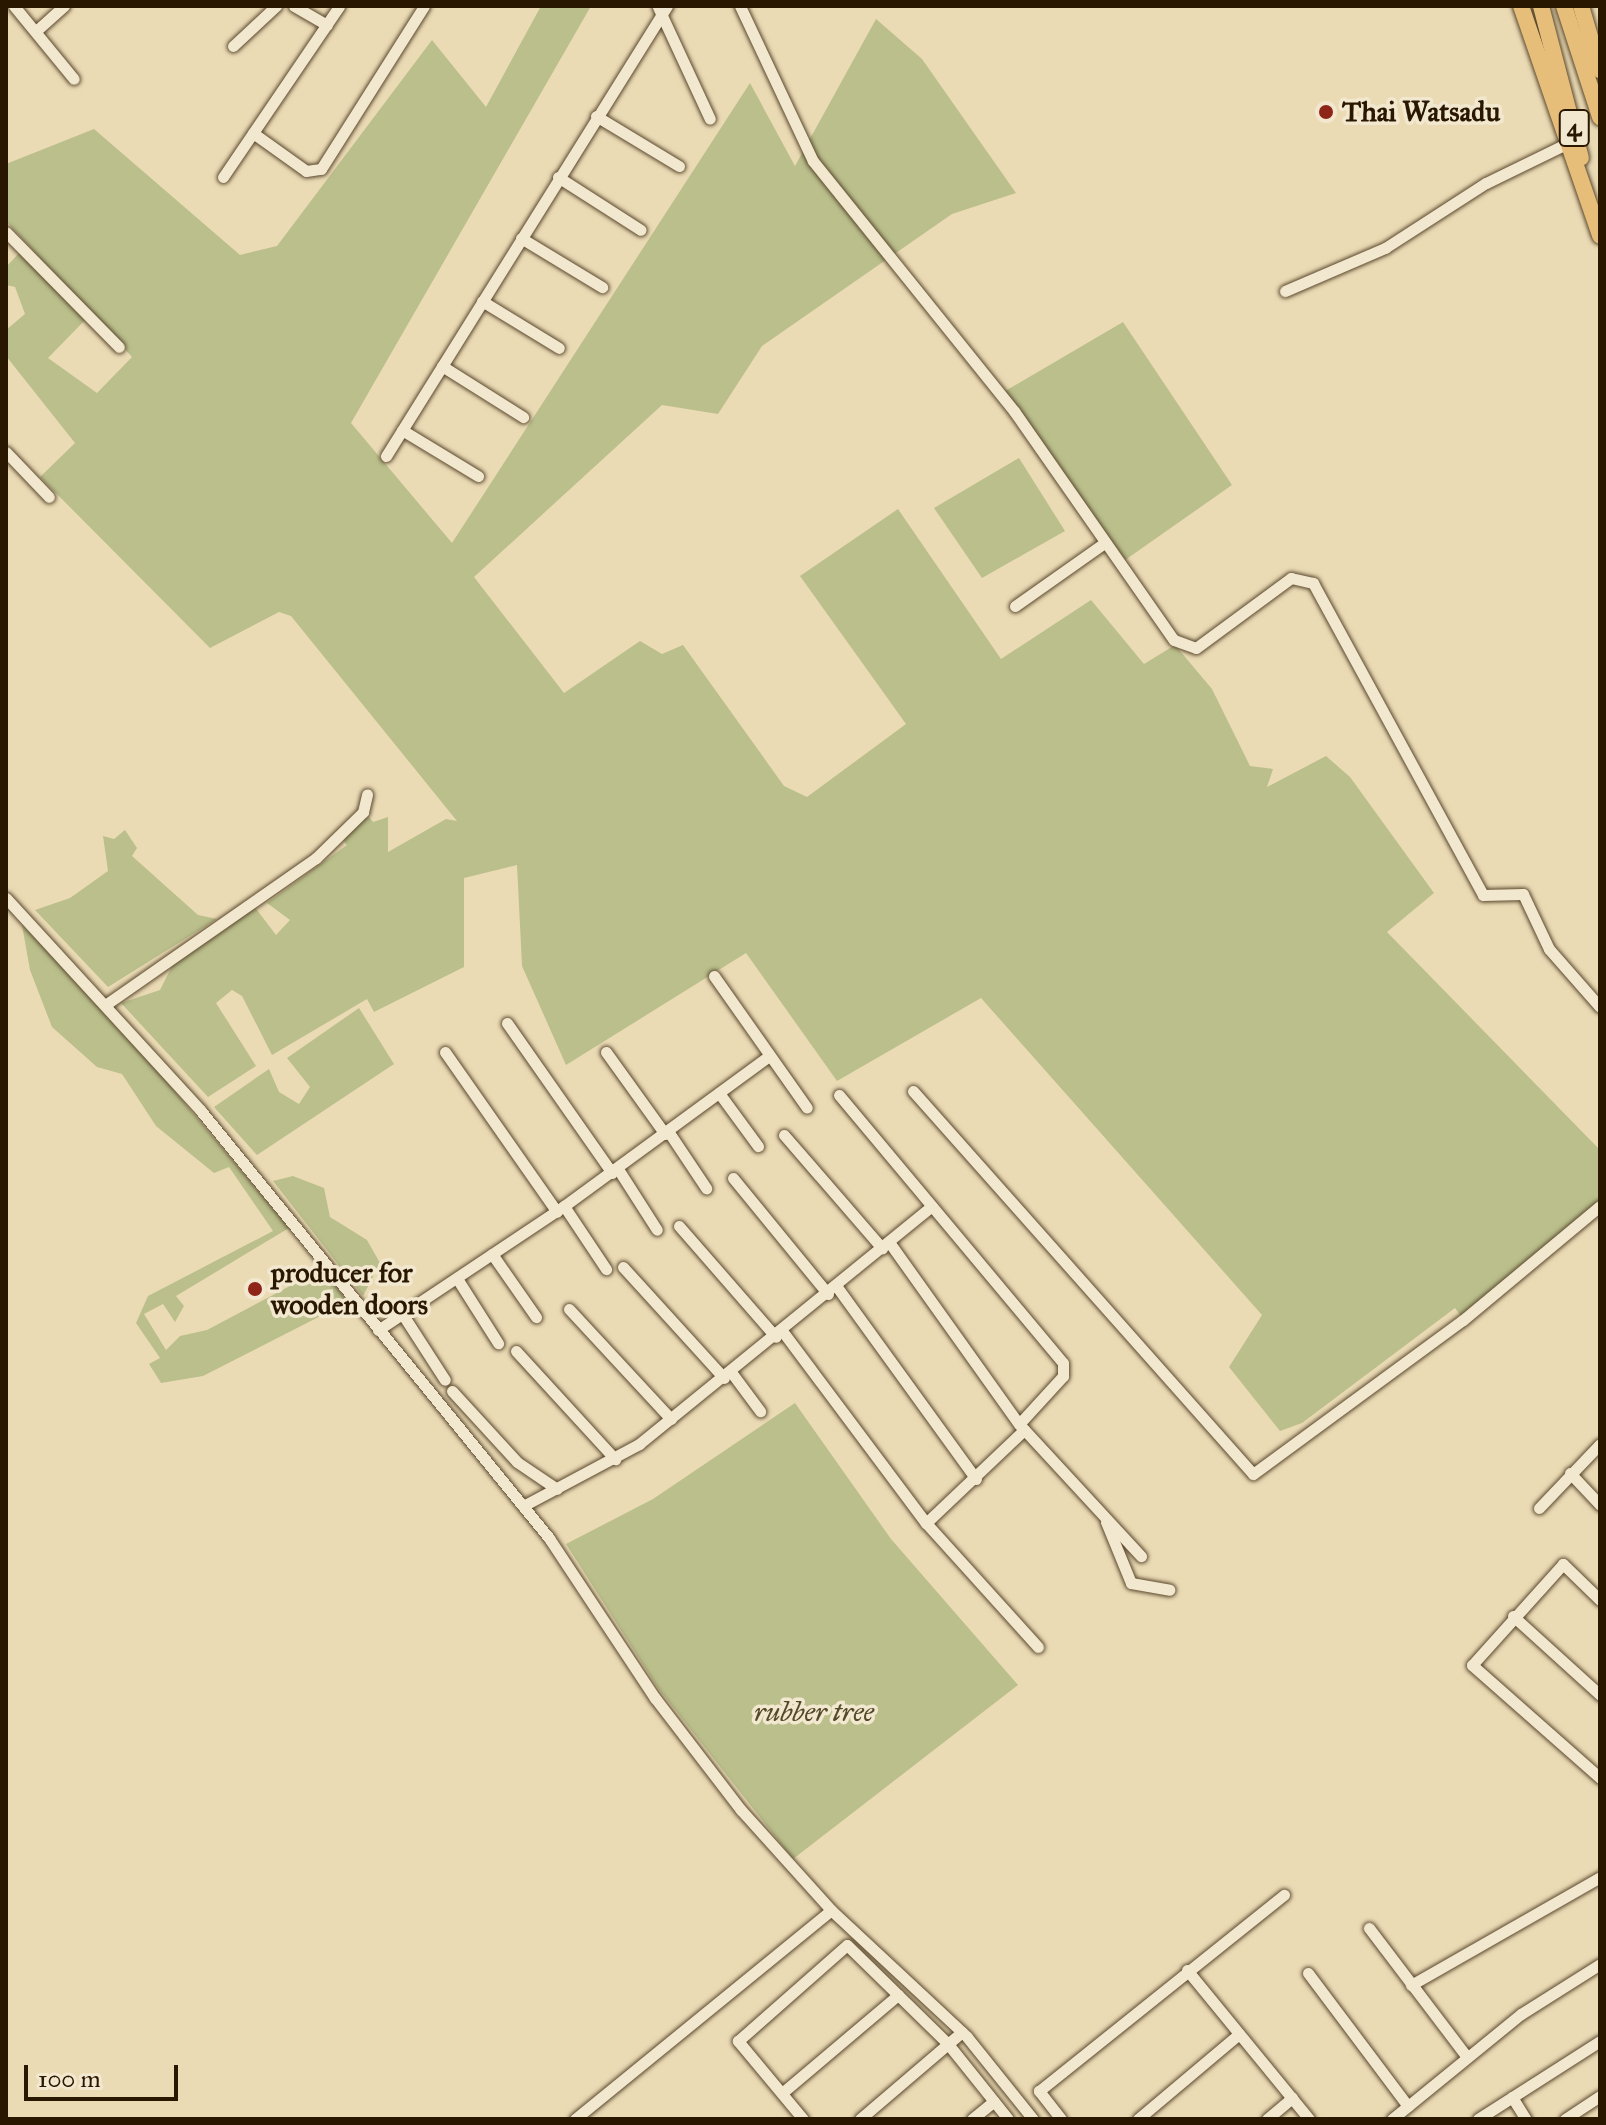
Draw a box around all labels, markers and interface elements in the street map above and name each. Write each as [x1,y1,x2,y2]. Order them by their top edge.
place label: Thai Watsadu [1342,95,1500,129]
marker: Thai Watsadu [1317,103,1335,121]
road number: 4 [1558,106,1590,150]
place label: producer for wooden doors [271,1256,428,1322]
marker: producer for wooden doors [246,1280,264,1298]
park label: rubber tree [754,1695,874,1729]
scale bar [28,2049,182,2099]
text: 100 m [38,2064,101,2094]

